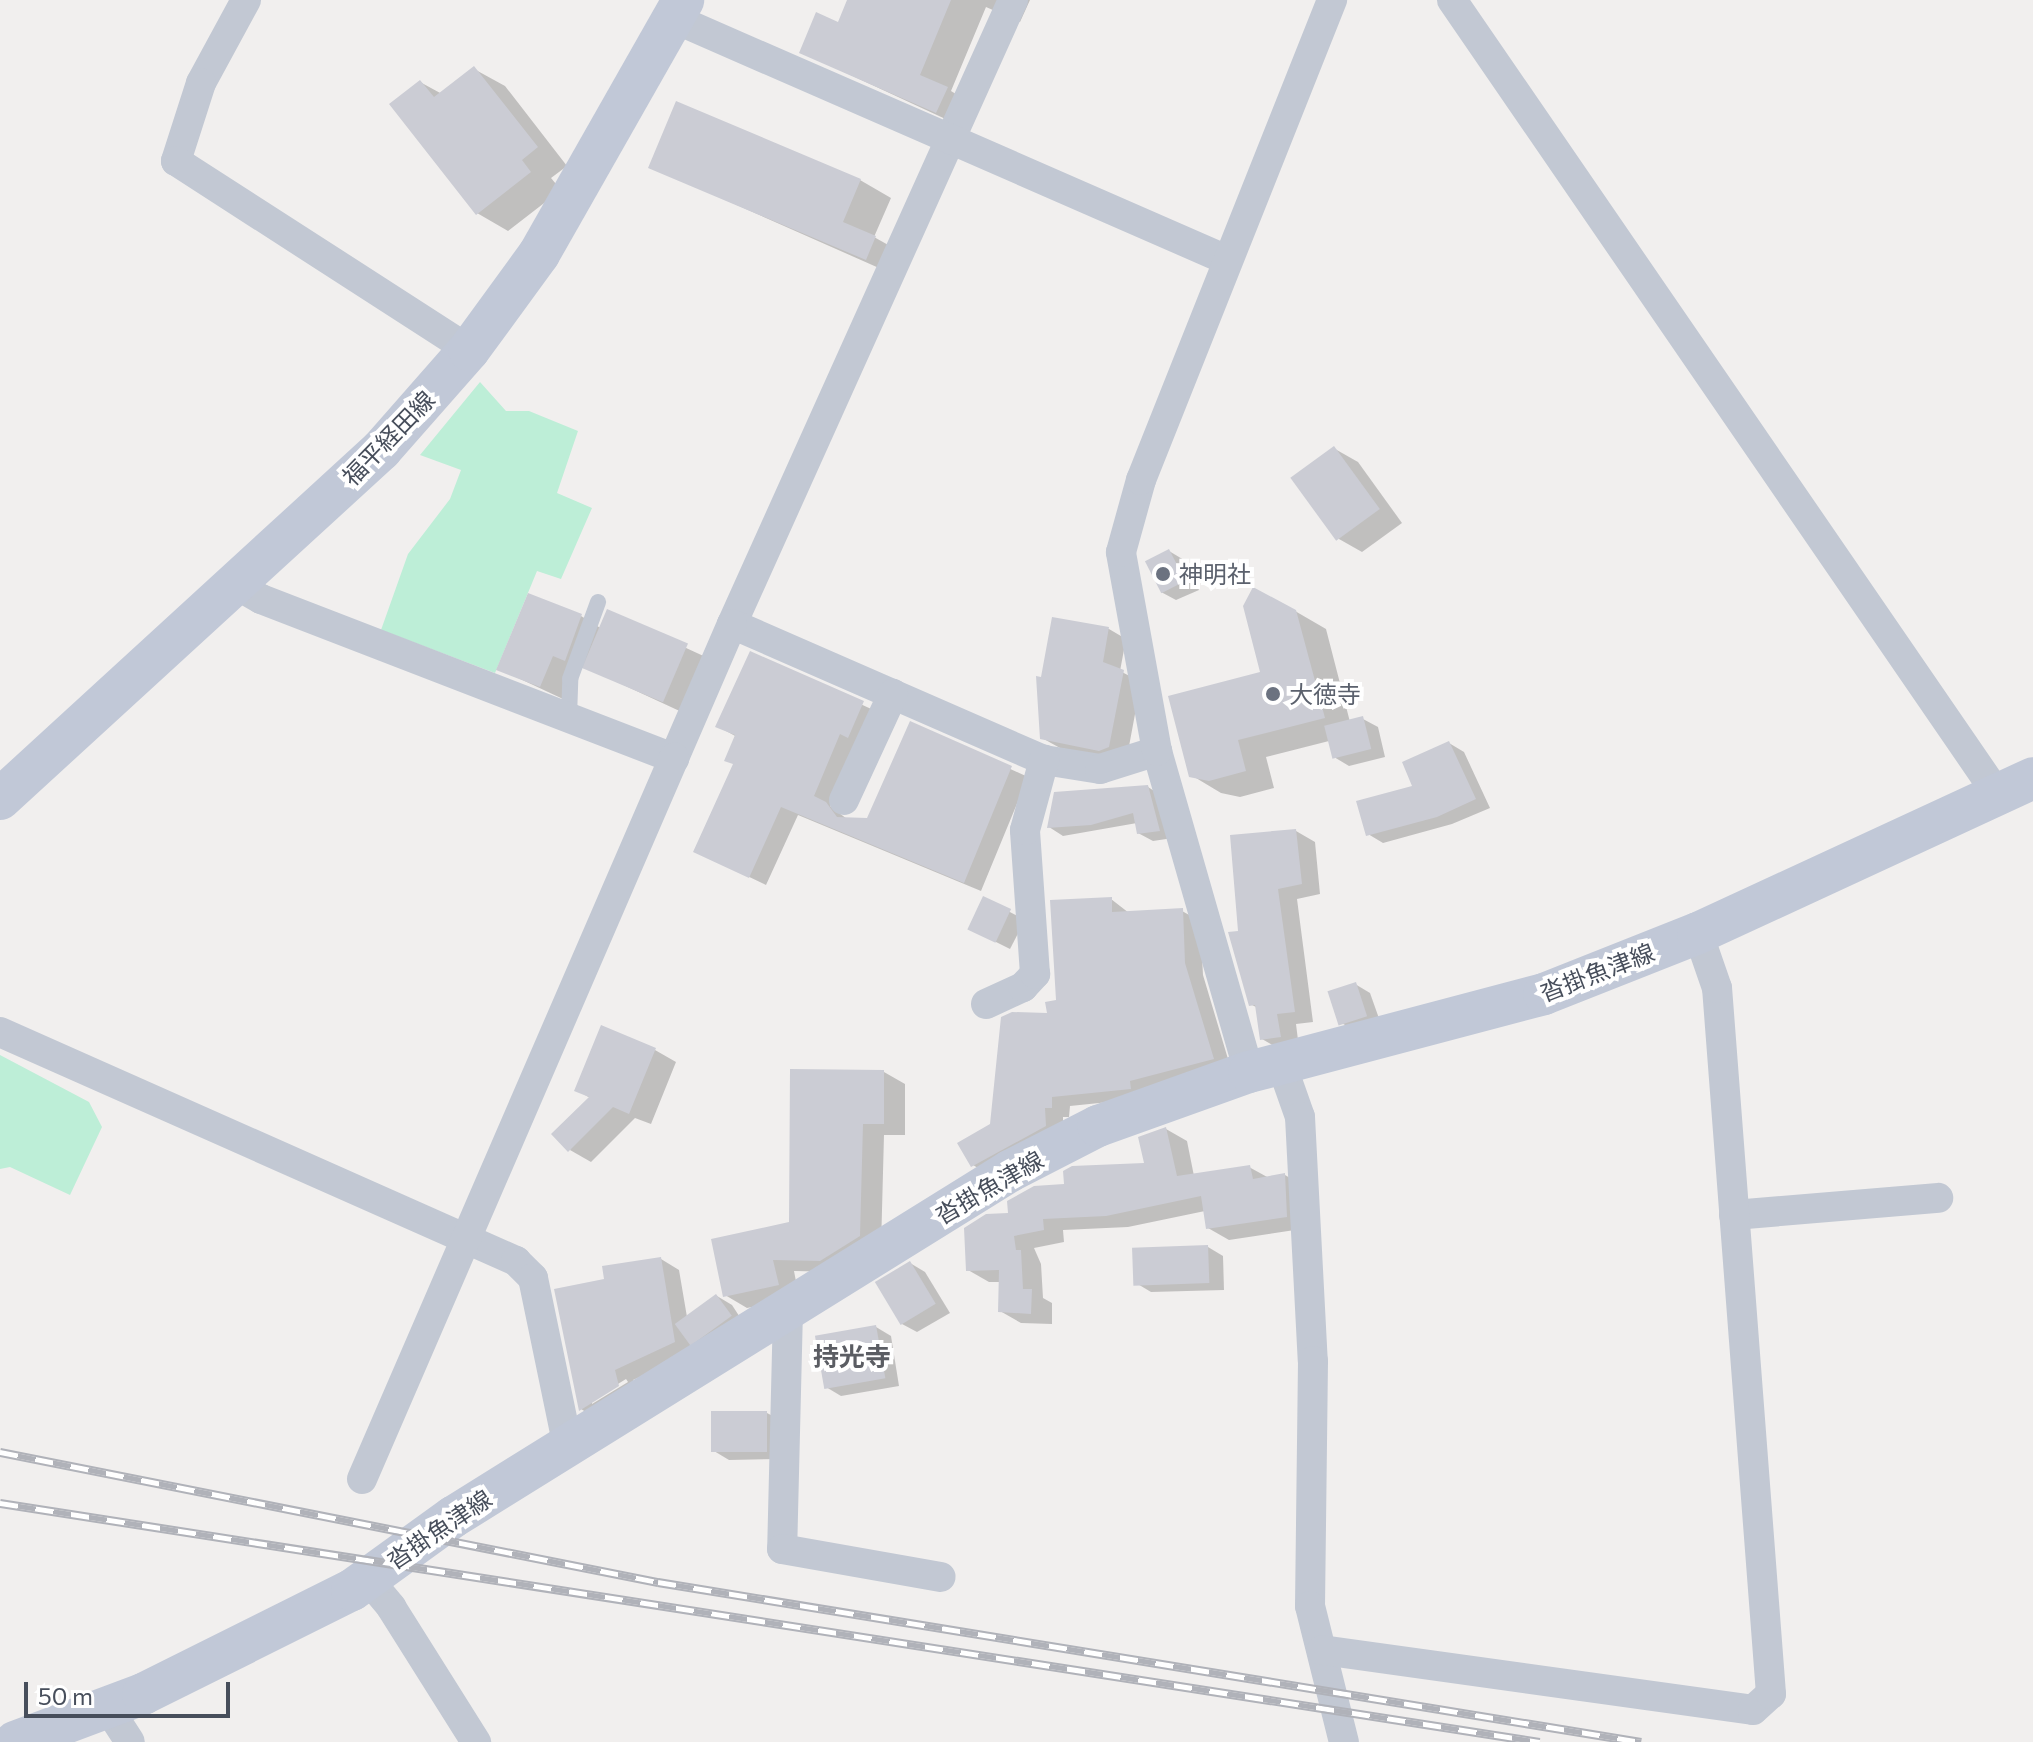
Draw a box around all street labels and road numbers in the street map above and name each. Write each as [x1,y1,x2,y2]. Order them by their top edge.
street label: 福平経田線 [336,385,440,491]
street label: 沓掛魚津線 [1536,937,1658,1007]
street label: 沓掛魚津線 [930,1145,1048,1229]
street label: 沓掛魚津線 [381,1484,497,1574]

